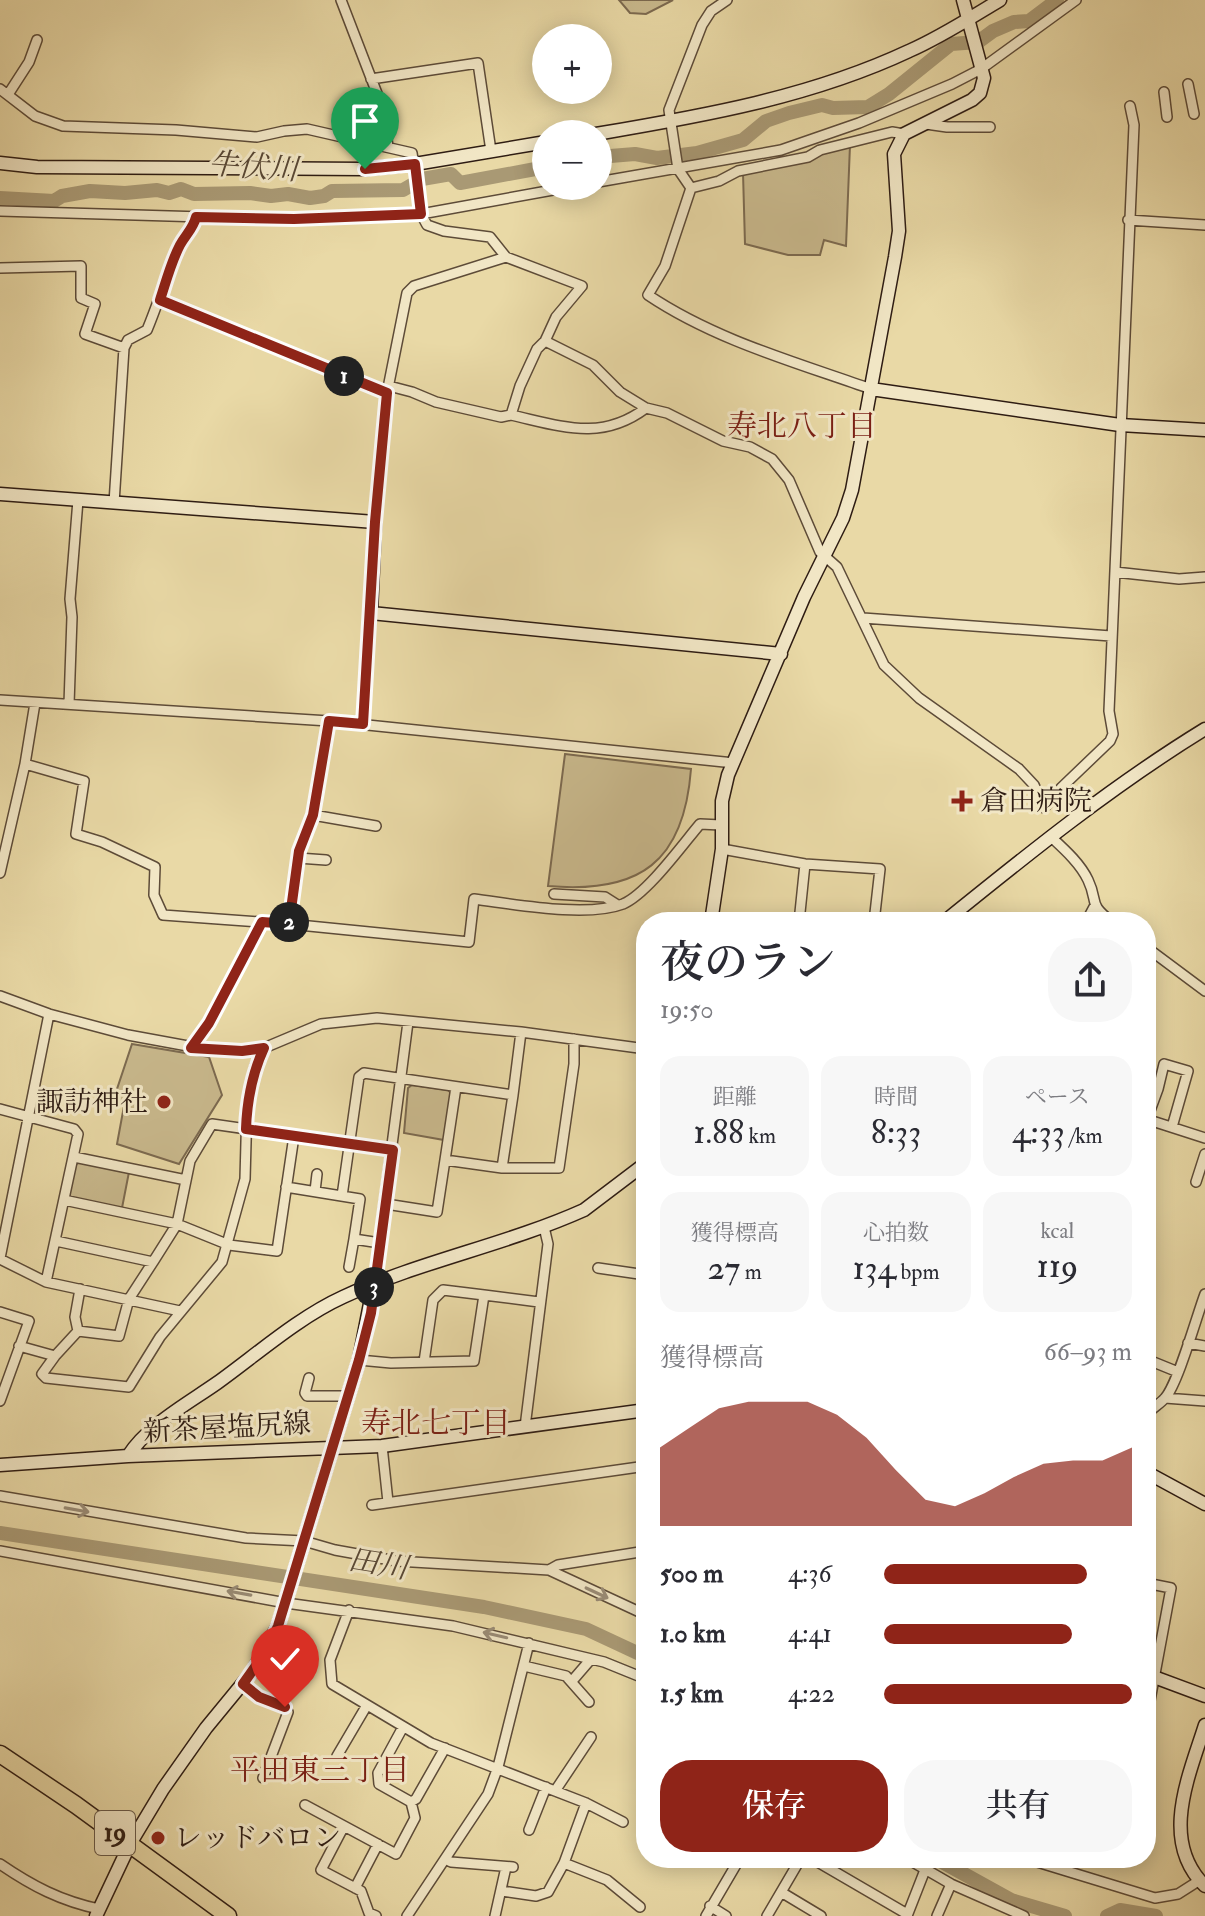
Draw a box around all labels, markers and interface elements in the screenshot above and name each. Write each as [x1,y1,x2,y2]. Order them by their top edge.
map controls [532,24,612,200]
button: + [532,24,612,104]
pin [331,87,399,169]
icon: arrive [343,99,387,143]
button: − [532,120,612,200]
water label: 牛伏川 [207,145,302,189]
pin: 1 [324,356,364,396]
text: 1 [340,362,348,390]
district label: 寿北八丁目 [727,408,877,445]
place label: 倉田病院 [980,784,1092,819]
marker: 倉田病院 [951,790,973,812]
pin: 2 [269,902,309,942]
text: 2 [283,908,295,936]
text: 夜のラン [660,936,836,991]
button: share [1048,938,1132,1022]
text: 19:50 [660,994,713,1026]
text: 距離 [713,1083,757,1111]
text: 時間 [874,1083,918,1111]
text: ペース [1025,1083,1090,1111]
place label: 諏訪神社 [36,1085,148,1120]
marker: 諏訪神社 [155,1093,173,1111]
text: 1.88 [693,1111,744,1154]
text: 8:33 [871,1111,921,1154]
text: 4:33 [1012,1111,1065,1154]
text: km [744,1122,776,1150]
text: /km [1065,1122,1103,1150]
text: kcal [1040,1217,1074,1245]
text: 獲得標高 [691,1219,779,1247]
text: 心拍数 [863,1219,929,1247]
text: 119 [1037,1245,1078,1288]
text: 27 [707,1247,740,1290]
text: 134 [852,1247,896,1290]
text: m [740,1258,762,1286]
text: bpm [896,1258,940,1286]
pin: 3 [354,1267,394,1307]
text: 3 [370,1273,378,1301]
text: 66–93 m [1044,1336,1132,1368]
text: 獲得標高 [660,1342,764,1374]
district label: 寿北七丁目 [361,1405,511,1442]
street label: 新茶屋塩尻線 [142,1406,312,1450]
one-way arrow [63,1503,89,1518]
water label: 田川 [345,1541,413,1587]
text: 500 m [660,1558,724,1590]
text: 4:36 [788,1558,832,1590]
one-way arrow [227,1585,252,1600]
one-way arrow [585,1586,609,1601]
text: 1.0 km [660,1618,726,1650]
text: 4:41 [788,1618,832,1650]
pin [251,1625,319,1707]
one-way arrow [483,1627,509,1642]
icon: check [263,1637,307,1681]
text: 1.5 km [660,1678,723,1710]
text: 4:22 [788,1678,835,1710]
district label: 平田東三丁目 [230,1752,410,1789]
button: 保存 [660,1760,888,1852]
button: 共有 [904,1760,1132,1852]
road number: 19 [95,1811,135,1855]
place label: レッドバロン [174,1821,341,1856]
marker: レッドバロン [149,1829,167,1847]

